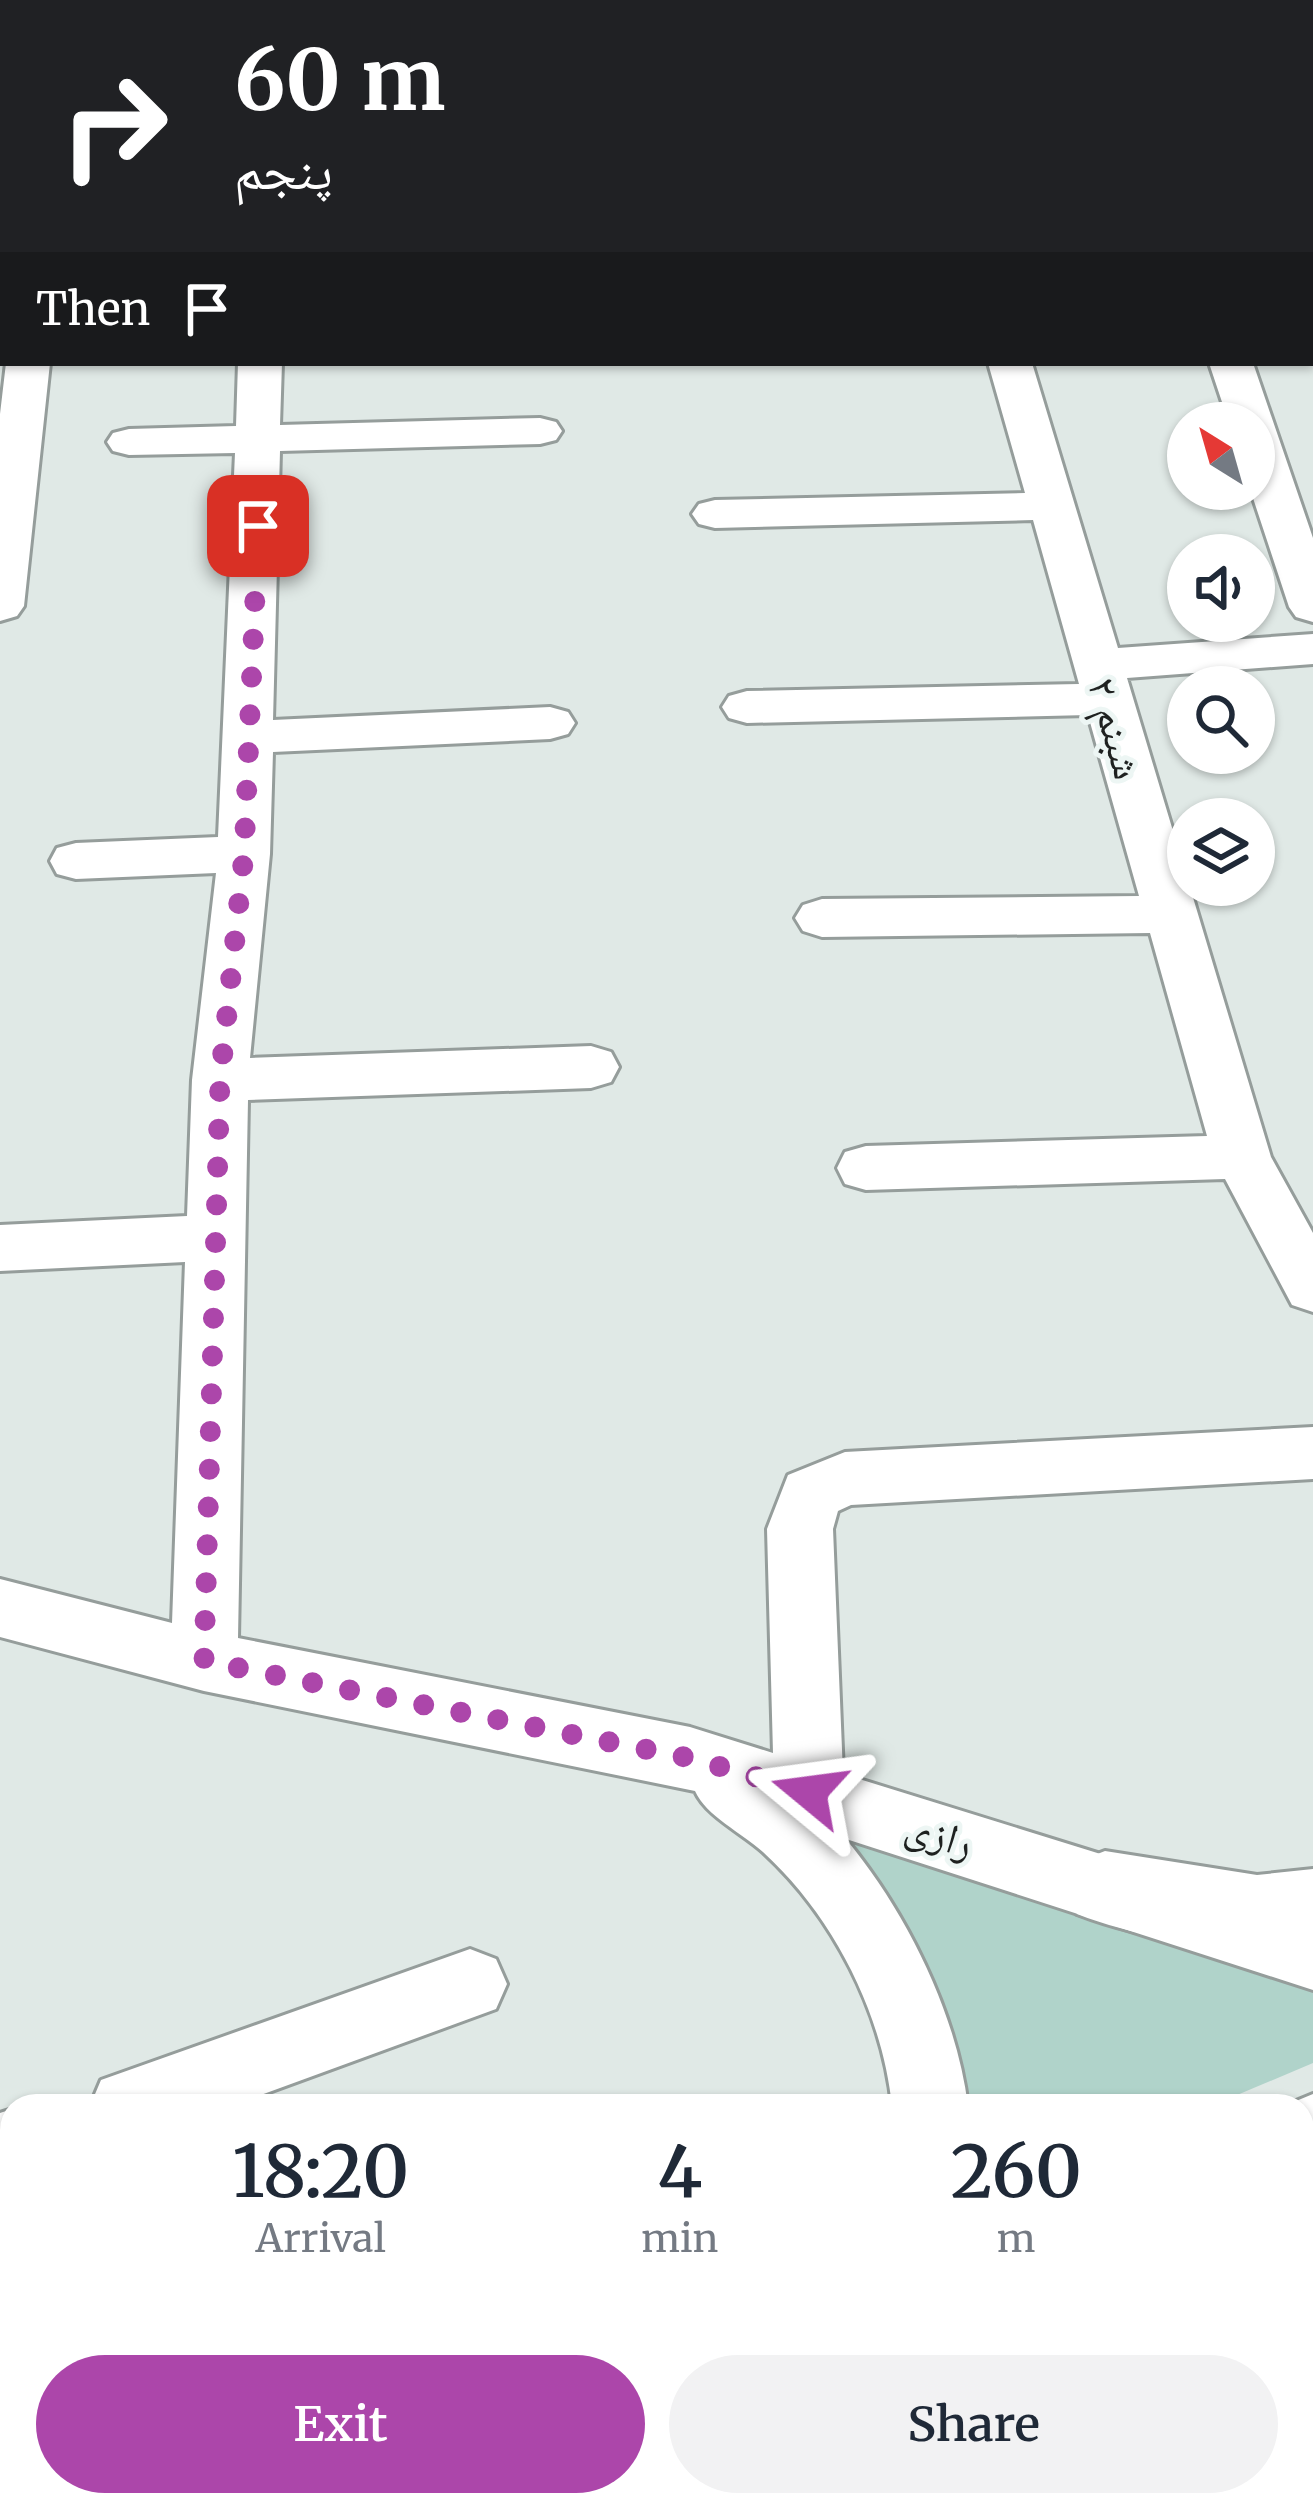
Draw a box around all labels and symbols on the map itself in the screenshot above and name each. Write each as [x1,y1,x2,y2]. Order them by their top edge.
north arrow [1167,402,1275,510]
pin [207,475,309,577]
street label: شبنم ۲ [1075,671,1155,785]
position arrow [746,1729,872,1855]
street label: رازی [899,1799,981,1869]

